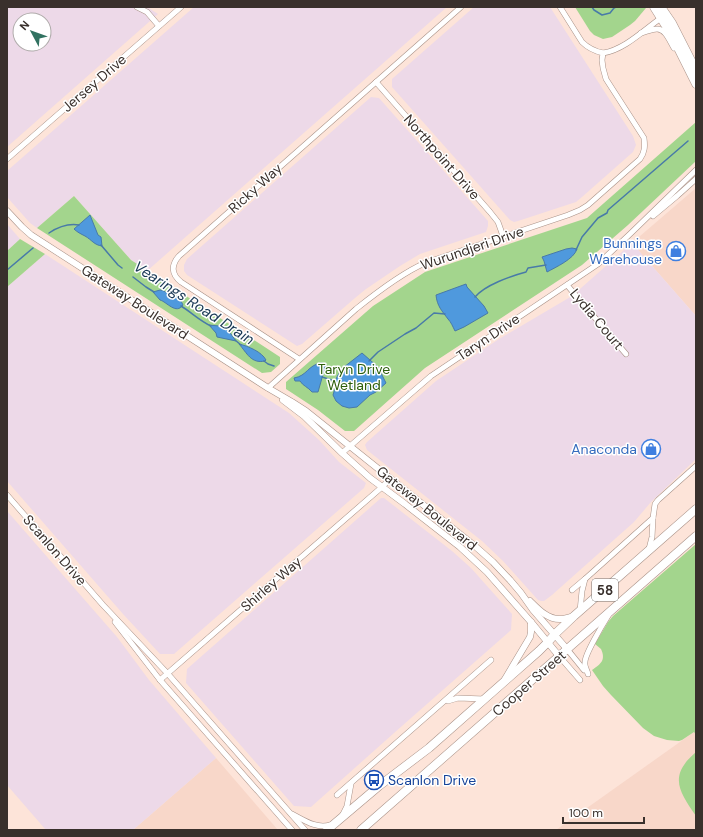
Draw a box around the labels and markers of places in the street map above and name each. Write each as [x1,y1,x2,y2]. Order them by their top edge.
place label: Bunnings Warehouse [589,234,662,268]
shop icon: Bunnings Warehouse [665,240,687,262]
shop icon: Anaconda [640,438,662,460]
place label: Anaconda [571,440,637,458]
bus stop icon: Scanlon Drive [363,769,385,791]
place label: Scanlon Drive [388,771,476,789]

